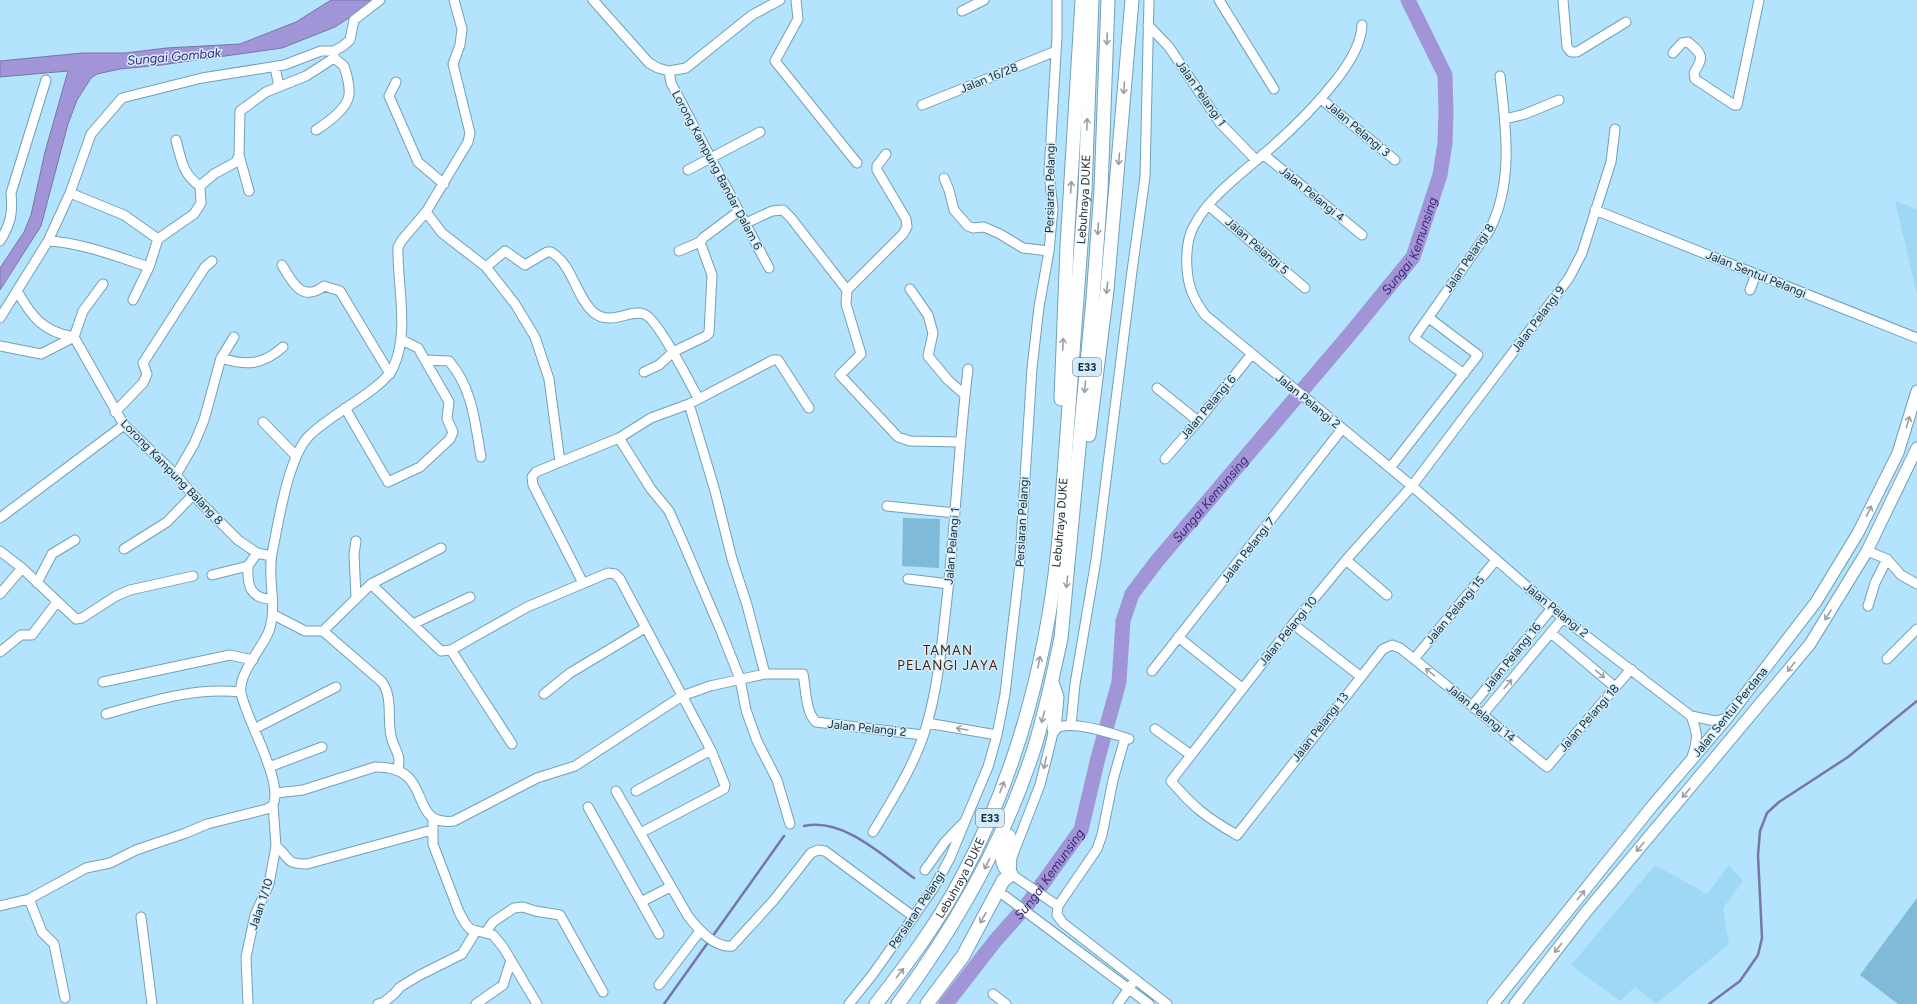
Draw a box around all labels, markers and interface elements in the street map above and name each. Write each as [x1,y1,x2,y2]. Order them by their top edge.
one-way arrow [1103,32,1111,45]
water label: Sungai Gombak [127,45,222,68]
street label: Jalan Pelangi 1 [1173,57,1229,129]
street label: Jalan 16/28 [958,60,1020,96]
one-way arrow [1120,81,1127,94]
street label: Lorong Kampung Bandar Dalam 6 [669,88,765,252]
street label: Jalan Pelangi 3 [1323,98,1393,160]
one-way arrow [1084,118,1091,131]
street label: Persiaran Pelangi [1042,143,1058,233]
one-way arrow [1115,152,1122,165]
street label: Lebuhraya DUKE [1074,154,1093,245]
street label: Jalan Pelangi 4 [1277,163,1348,225]
one-way arrow [1068,181,1075,194]
water label: Sungai Kemunsing [1378,195,1440,298]
street label: Jalan Pelangi 5 [1223,215,1292,277]
street label: Jalan Pelangi 8 [1441,221,1497,295]
one-way arrow [1095,222,1102,235]
street label: Jalan Sentul Pelangi [1704,247,1808,301]
one-way arrow [1104,281,1111,294]
street label: Jalan Pelangi 9 [1509,283,1568,355]
one-way arrow [1060,338,1067,351]
road number: E33 [1073,358,1101,376]
street label: Jalan Pelangi 2 [1273,371,1343,431]
street label: Jalan Pelangi 6 [1177,372,1239,442]
one-way arrow [1081,380,1089,393]
street label: Lorong Kampung Balang 8 [118,416,226,528]
one-way arrow [1905,416,1912,429]
water label: Sungai Kemunsing [1169,452,1251,545]
street label: Persiaran Pelangi [1013,476,1031,568]
street label: Lebuhraya DUKE [1049,477,1071,568]
one-way arrow [1866,505,1873,517]
street label: Jalan Pelangi 1 [942,507,962,585]
street label: Jalan Pelangi 7 [1218,514,1278,585]
street label: Jalan Pelangi 15 [1423,573,1487,647]
one-way arrow [1063,575,1070,588]
street label: Jalan Pelangi 2 [1521,580,1591,640]
street label: Jalan Pelangi 10 [1256,593,1320,668]
one-way arrow [1824,609,1832,621]
street label: Jalan Pelangi 16 [1480,620,1544,694]
district label: TAMAN PELANGI JAYA [897,643,999,673]
one-way arrow [1035,656,1043,669]
one-way arrow [1787,662,1796,672]
street label: Jalan Sentul Perdana [1689,664,1771,760]
one-way arrow [1425,667,1436,676]
one-way arrow [1595,670,1605,679]
one-way arrow [1503,679,1512,690]
street label: Jalan Pelangi 14 [1444,681,1519,745]
street label: Jalan Pelangi 18 [1556,681,1622,755]
street label: Jalan Pelangi 13 [1289,690,1351,764]
one-way arrow [1038,710,1046,723]
street label: Jalan Pelangi 2 [827,717,907,739]
one-way arrow [956,725,969,733]
one-way arrow [1040,756,1048,769]
one-way arrow [999,781,1007,793]
one-way arrow [1682,787,1691,798]
road number: E33 [976,809,1004,827]
water label: Sungai Kemunsing [1011,826,1088,922]
street label: Lebuhraya DUKE [933,835,988,921]
one-way arrow [1636,842,1645,852]
one-way arrow [982,858,990,870]
street label: Persiaran Pelangi [886,869,948,951]
street label: Jalan 1/10 [246,876,276,931]
one-way arrow [1577,889,1585,900]
one-way arrow [979,912,986,924]
one-way arrow [1554,942,1562,953]
one-way arrow [895,968,904,979]

